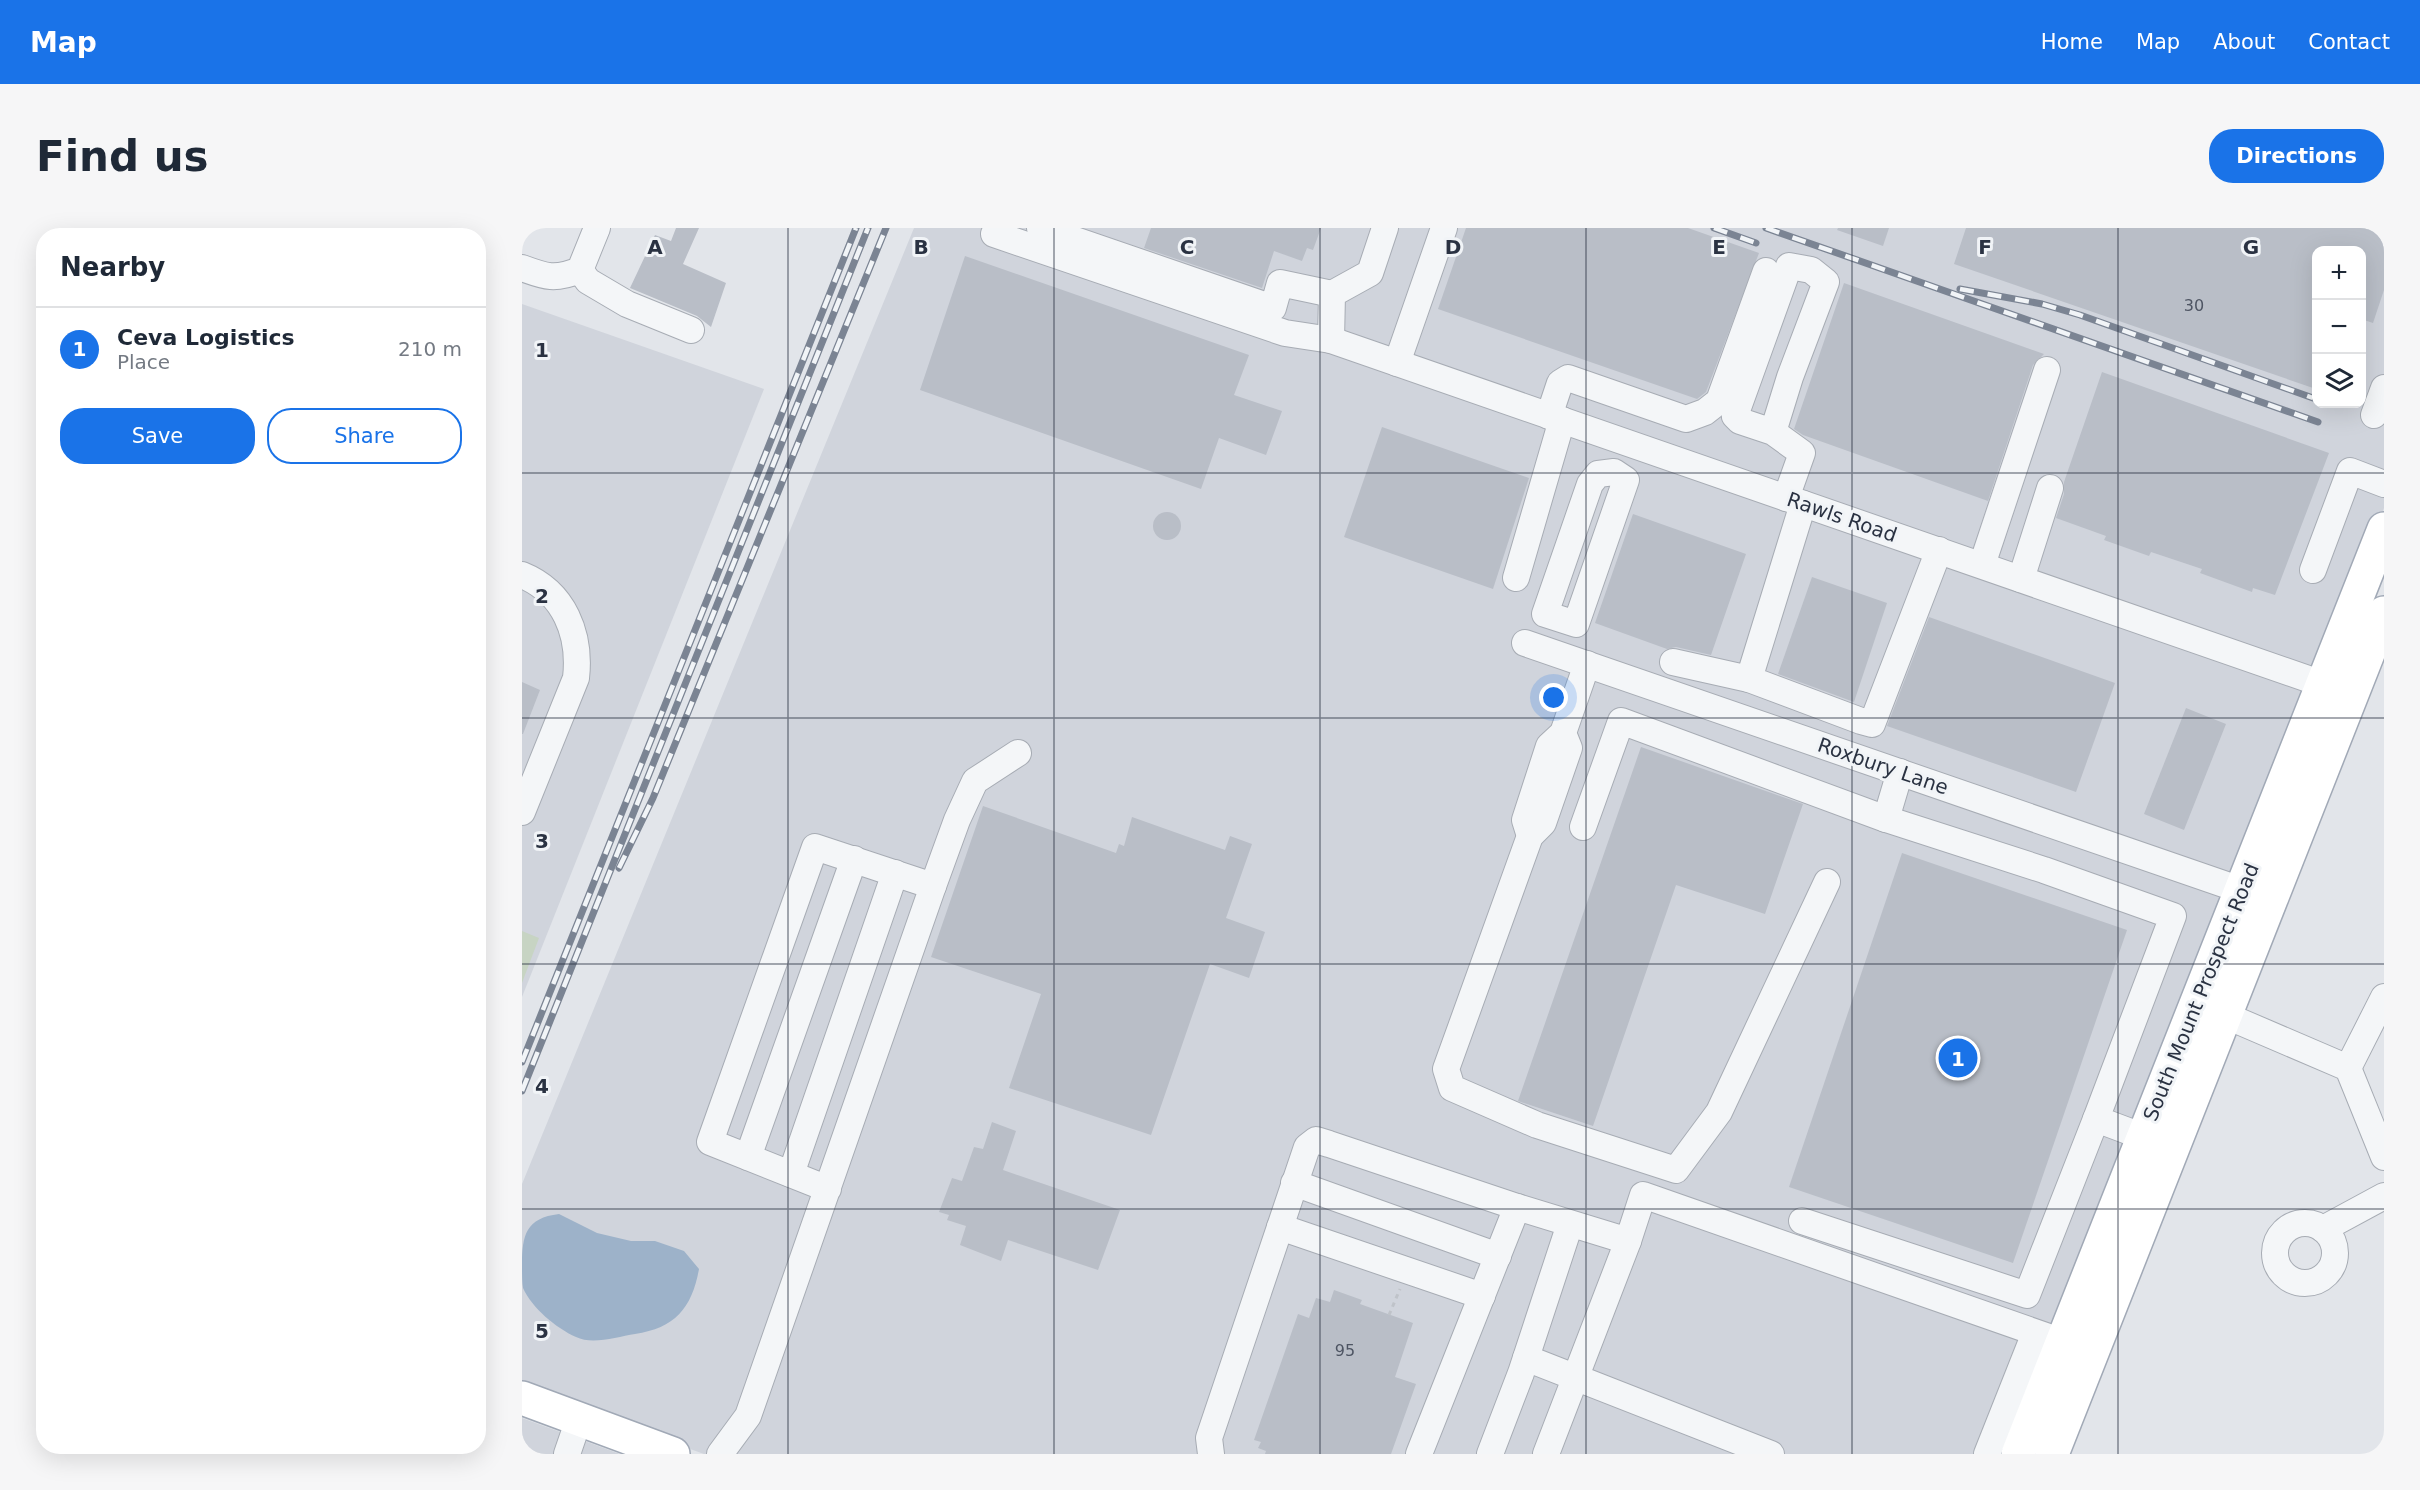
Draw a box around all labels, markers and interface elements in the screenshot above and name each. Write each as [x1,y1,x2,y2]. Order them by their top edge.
text: Map [30,26,97,59]
text: Home [2041,30,2103,54]
text: Map [2136,30,2180,54]
text: About [2213,30,2275,54]
text: Contact [2308,30,2390,54]
button: Directions [2209,129,2384,183]
text: Find us [36,132,209,181]
text: A [647,235,663,259]
text: B [913,235,929,259]
text: C [1180,235,1194,259]
text: D [1445,235,1461,259]
text: E [1712,235,1726,259]
text: F [1978,235,1992,259]
text: G [2243,235,2259,259]
map controls [2312,246,2366,408]
button: + [2312,246,2366,300]
text: Nearby [60,252,165,282]
house number: 30 [2184,296,2204,315]
button: − [2312,300,2366,354]
text: Ceva Logistics [117,325,295,350]
text: 1 [73,337,86,361]
text: 210 m [398,337,462,361]
text: 1 [535,338,549,362]
text: Place [117,350,170,374]
button: layers [2312,354,2366,408]
button: Save [60,408,255,464]
button: Share [267,408,462,464]
street label: Rawls Road [1784,487,1900,547]
text: 2 [535,584,549,608]
your location [1539,683,1568,712]
street label: Roxbury Lane [1815,732,1951,800]
text: 3 [535,829,549,853]
street label: South Mount Prospect Road [2138,860,2264,1124]
pin: 1 [1938,1036,1978,1080]
text: 4 [535,1074,549,1098]
text: 5 [535,1319,549,1343]
house number: 95 [1335,1341,1355,1360]

